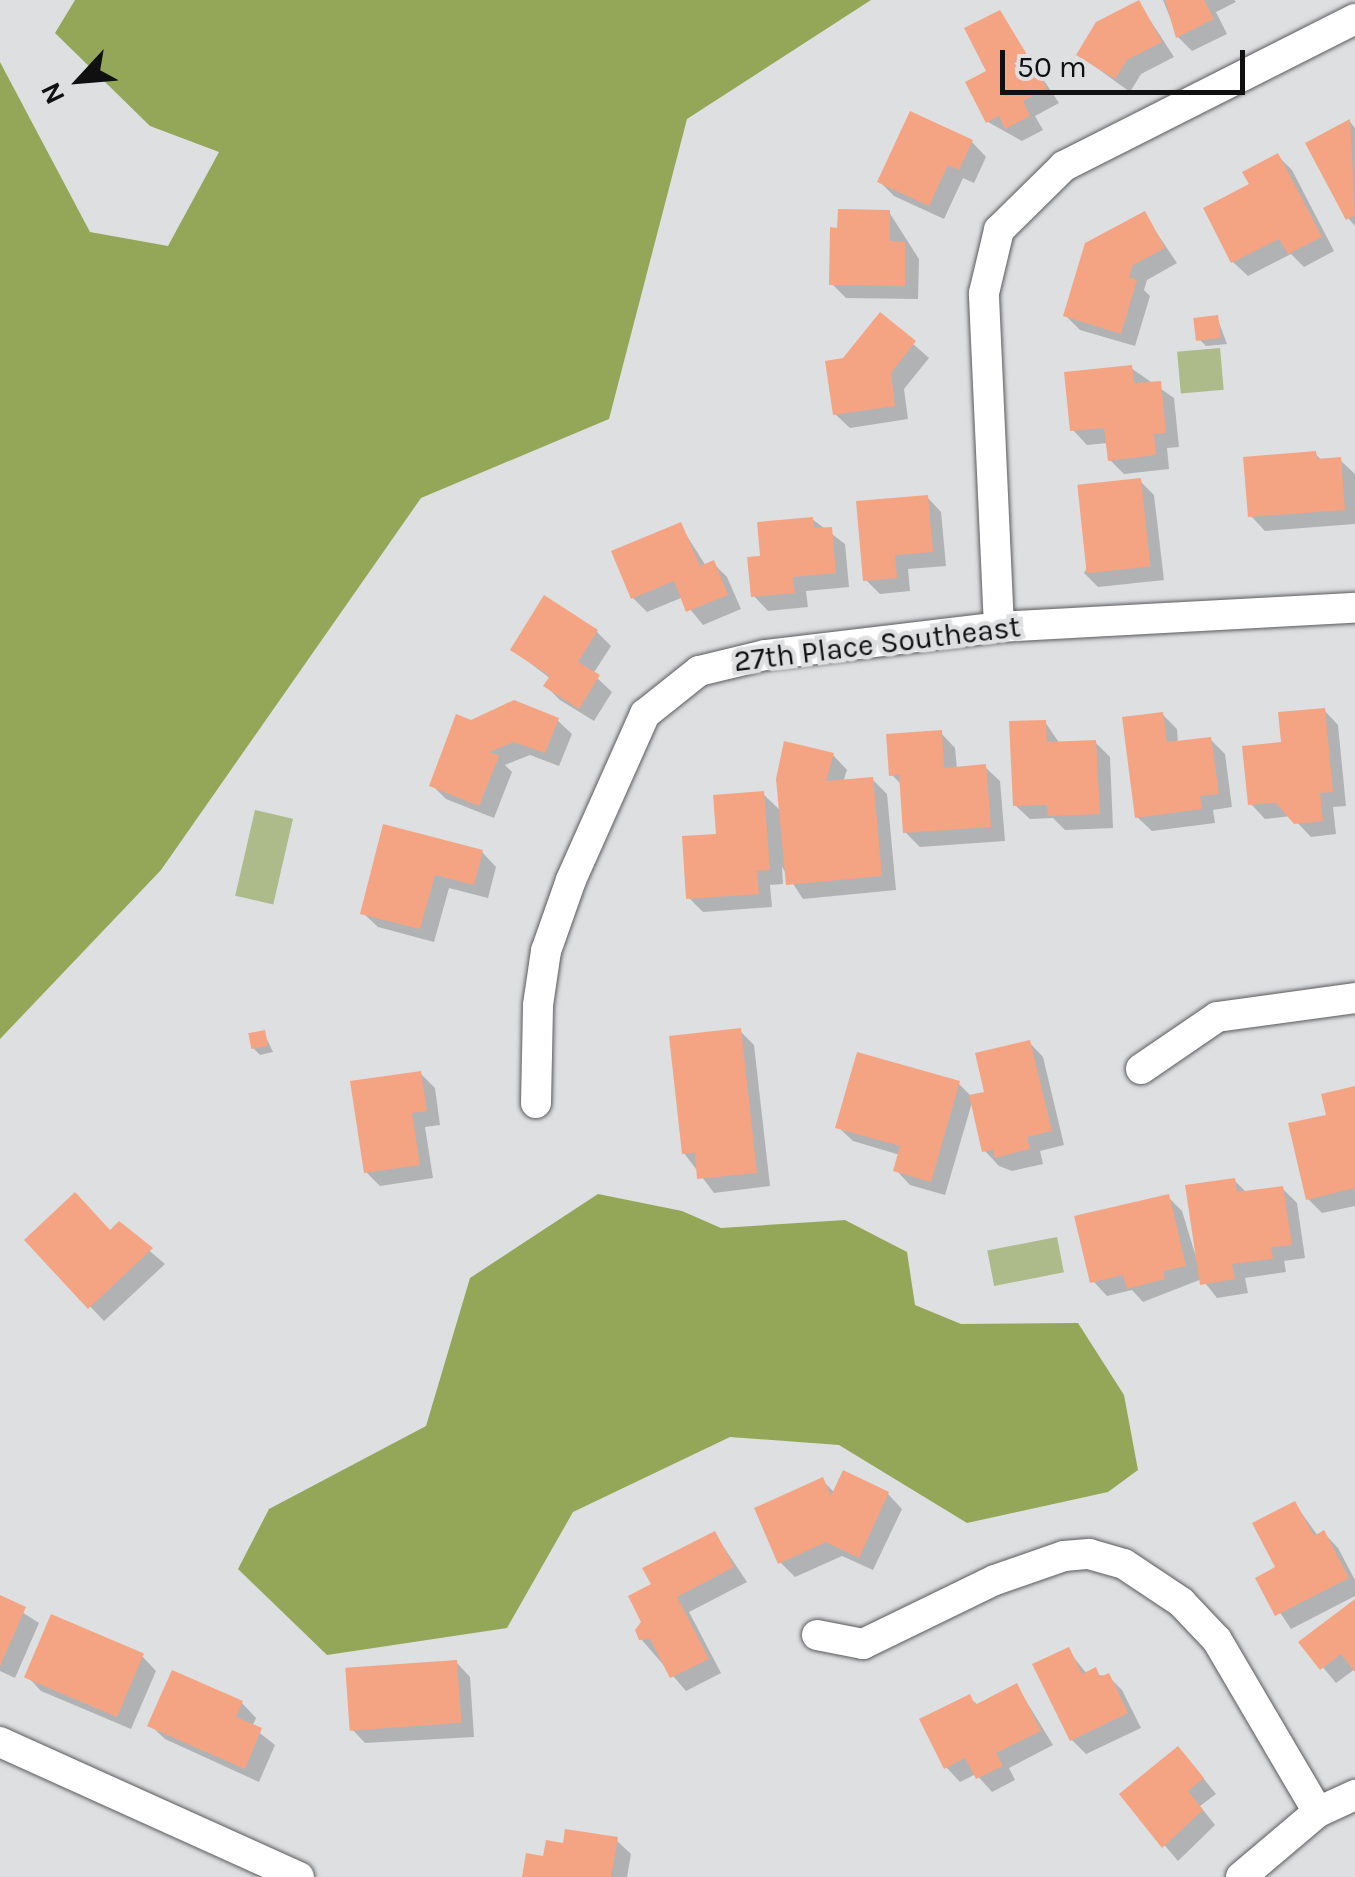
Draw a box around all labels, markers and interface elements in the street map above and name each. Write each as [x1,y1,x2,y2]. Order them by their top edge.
north arrow [30,30,130,130]
scale bar [1005,30,1250,92]
text: 50 m [1017,49,1087,85]
text: N [33,77,72,110]
street label: 27th Place Southeast [732,609,1022,679]

